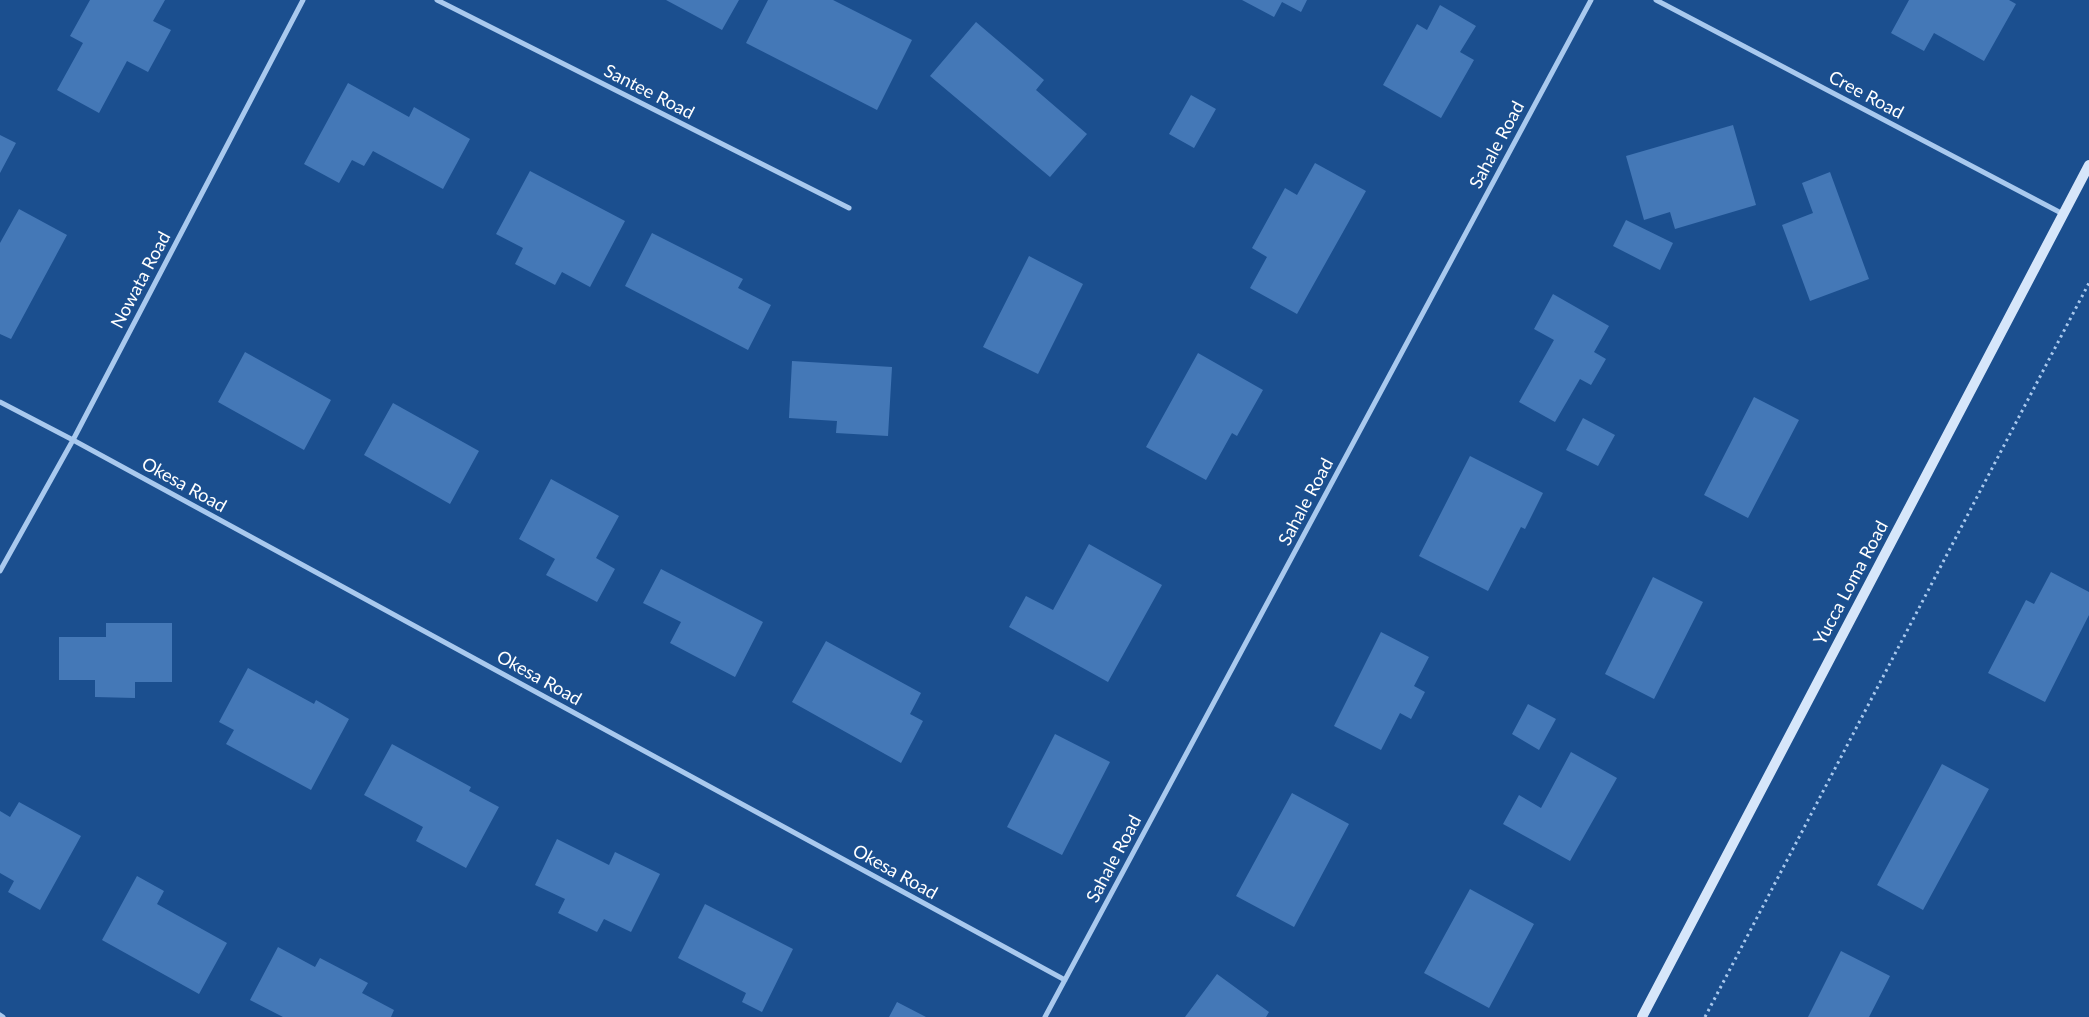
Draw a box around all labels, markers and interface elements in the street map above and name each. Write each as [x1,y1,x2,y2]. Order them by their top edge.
street label: Santee Road [600,60,698,124]
street label: Cree Road [1825,66,1907,124]
street label: Sahale Road [1465,98,1529,192]
street label: Nowata Road [107,228,175,332]
street label: Okesa Road [138,453,230,517]
street label: Sahale Road [1274,455,1338,549]
street label: Yucca Loma Road [1809,517,1893,649]
street label: Okesa Road [493,646,585,710]
street label: Sahale Road [1082,812,1146,906]
street label: Okesa Road [849,840,941,904]

